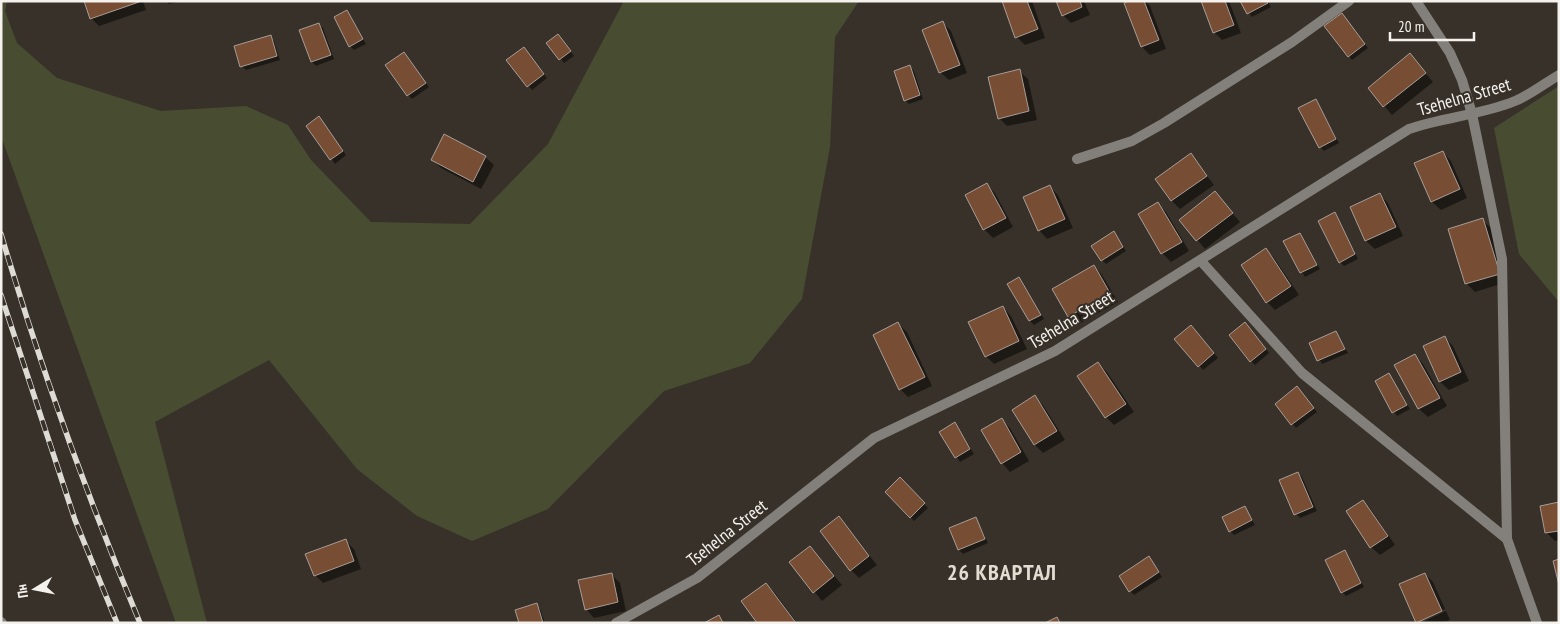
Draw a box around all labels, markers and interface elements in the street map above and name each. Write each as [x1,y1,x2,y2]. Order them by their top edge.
scale bar [1390,10,1474,42]
text: 20 m [1398,17,1424,36]
street label: Tsehelna Street [1415,72,1513,121]
street label: Tsehelna Street [1024,285,1118,354]
street label: Tsehelna Street [682,494,772,571]
district label: 26 КВАРТАЛ [947,558,1057,586]
north arrow [10,564,60,614]
text: Пн [12,583,32,599]

